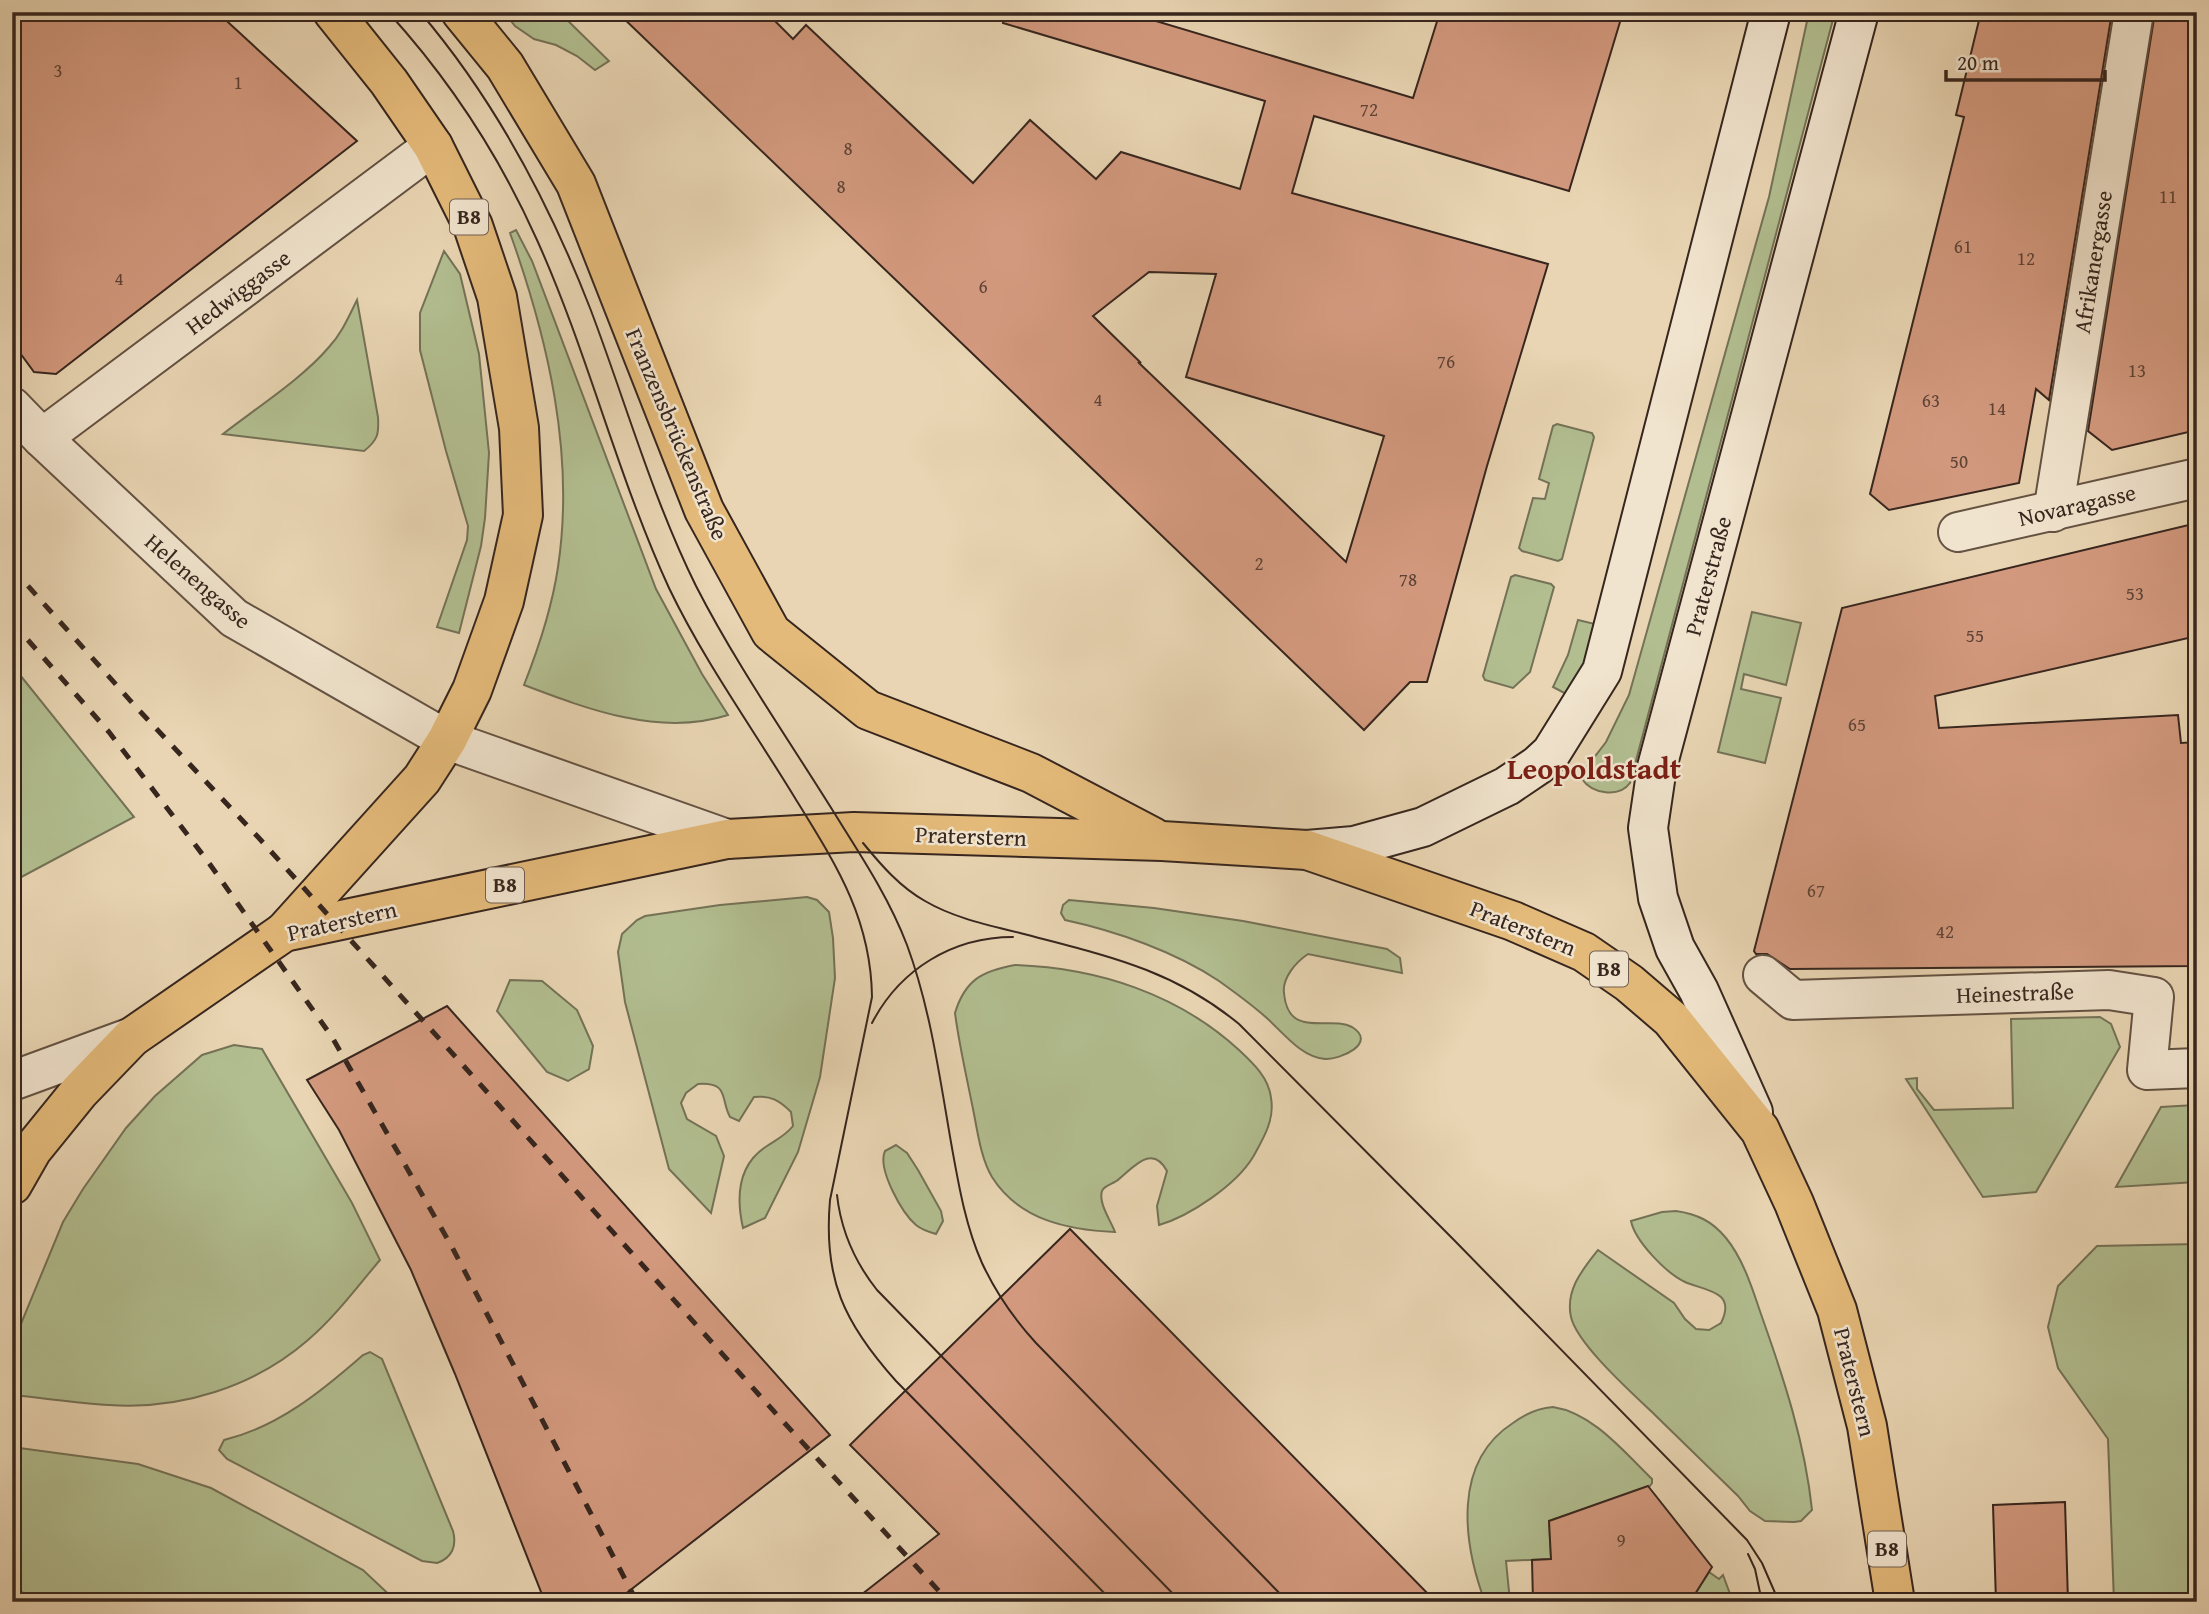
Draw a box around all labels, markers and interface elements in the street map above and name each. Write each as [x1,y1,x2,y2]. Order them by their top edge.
scale bar [1946,38,2106,82]
text: 20 m [1957,47,1999,78]
house number: 3 [53,56,63,84]
house number: 1 [233,68,243,96]
house number: 72 [1360,95,1378,123]
house number: 8 [843,134,853,162]
house number: 8 [836,172,846,200]
house number: 11 [2159,182,2177,210]
street label: Afrikanergasse [2065,188,2120,336]
road number: B8 [450,200,488,234]
house number: 61 [1954,232,1972,260]
street label: Hedwiggasse [178,241,297,342]
house number: 12 [2017,244,2035,272]
house number: 4 [114,264,124,292]
house number: 6 [978,272,988,300]
street label: Franzensbrückenstraße [618,323,737,545]
house number: 76 [1437,347,1455,375]
house number: 13 [2128,356,2146,384]
house number: 4 [1093,385,1103,413]
house number: 63 [1922,386,1940,414]
house number: 14 [1988,394,2006,422]
house number: 50 [1950,447,1968,475]
street label: Novaragasse [2015,475,2139,534]
street label: Praterstraße [1676,512,1739,639]
street label: Helenengasse [138,525,259,636]
house number: 2 [1254,549,1264,577]
house number: 78 [1399,565,1417,593]
house number: 53 [2126,579,2144,607]
house number: 55 [1966,621,1984,649]
house number: 65 [1848,710,1866,738]
district label: Leopoldstadt [1507,746,1682,790]
street label: Praterstern [915,817,1027,854]
road number: B8 [486,868,524,903]
house number: 67 [1807,876,1825,904]
street label: Praterstern [1465,891,1581,964]
street label: Praterstern [284,892,400,949]
house number: 42 [1936,917,1954,945]
road number: B8 [1590,951,1628,986]
street label: Heinestraße [1956,974,2074,1011]
street label: Praterstern [1826,1324,1885,1440]
house number: 9 [1616,1526,1626,1554]
road number: B8 [1868,1532,1906,1566]

